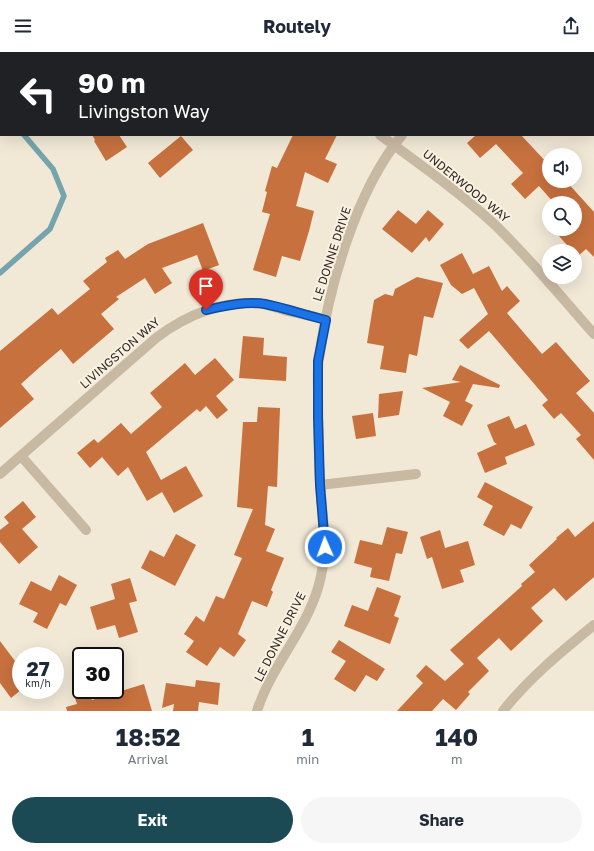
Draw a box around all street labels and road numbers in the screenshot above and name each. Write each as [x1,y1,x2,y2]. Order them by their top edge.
street label: UNDERWOOD WAY [420,146,513,226]
street label: LE DONNE DRIVE [309,205,354,303]
street label: LIVINGSTON WAY [77,314,163,391]
street label: LE DONNE DRIVE [250,589,309,684]

